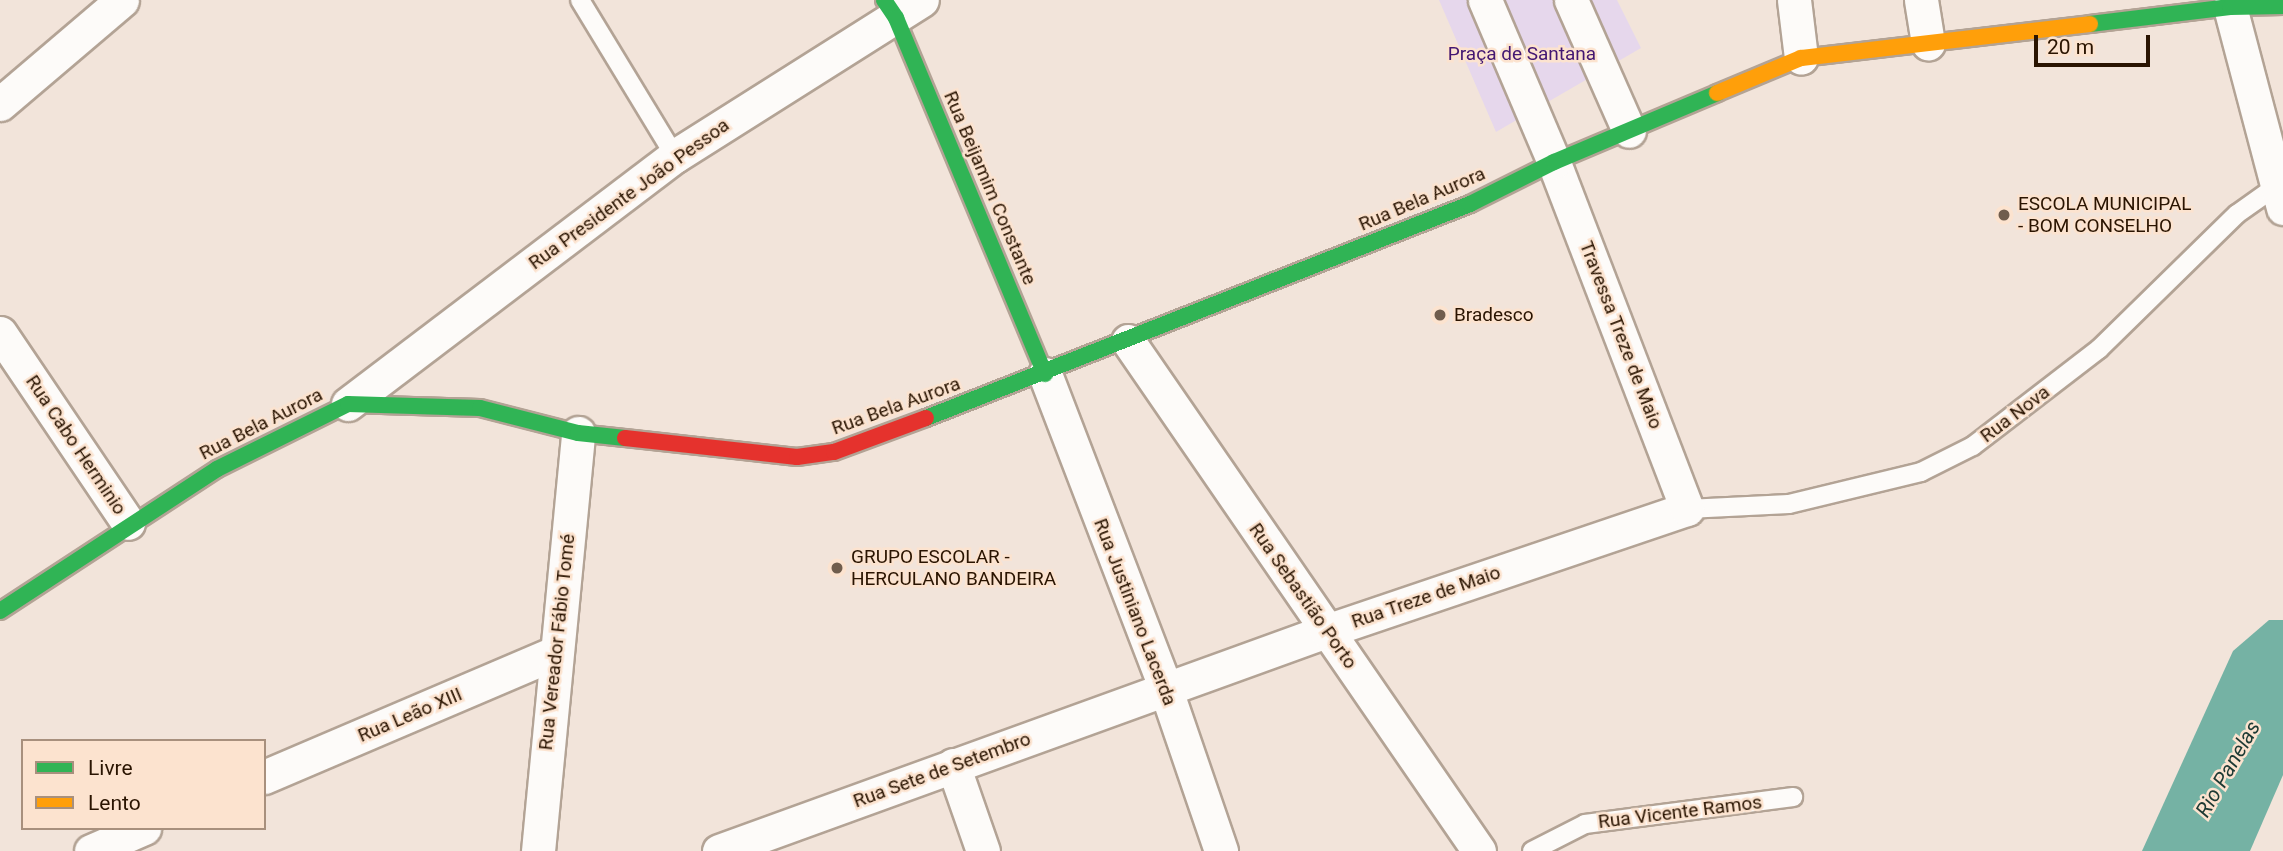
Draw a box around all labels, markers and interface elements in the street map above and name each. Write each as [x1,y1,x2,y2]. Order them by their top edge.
scale bar [2038,21,2154,65]
text: 20 m [2047,35,2094,59]
park label: Praça de Santana [1448,43,1596,65]
street label: Rua Beijamim Constante [939,88,1041,288]
street label: Rua Presidente João Pessoa [524,114,734,274]
street label: Rua Bela Aurora [1355,162,1489,236]
place label: ESCOLA MUNICIPAL - BOM CONSELHO [2018,193,2192,237]
marker: ESCOLA MUNICIPAL - BOM CONSELHO [1996,207,2012,223]
street label: Travessa Treze de Maio [1575,238,1667,432]
place label: Bradesco [1454,304,1534,326]
marker: Bradesco [1432,307,1448,323]
street label: Rua Cabo Herminio [21,371,131,519]
street label: Rua Bela Aurora [829,372,963,440]
street label: Rua Nova [1976,381,2054,447]
street label: Rua Bela Aurora [196,383,326,465]
street label: Rua Justiniano Lacerda [1089,515,1181,709]
street label: Rua Sebastião Porto [1244,519,1362,673]
street label: Rua Vereador Fábio Tomé [534,533,580,751]
place label: GRUPO ESCOLAR - HERCULANO BANDEIRA [851,546,1056,590]
marker: GRUPO ESCOLAR - HERCULANO BANDEIRA [829,560,845,576]
street label: Rua Treze de Maio [1348,561,1504,633]
street label: Rua Leão XIII [355,683,465,747]
water label: Rio Panelas [2190,717,2266,821]
street label: Rua Sete de Setembro [850,727,1034,813]
legend [21,739,266,830]
text: Livre [88,756,133,780]
text: Lento [88,791,141,815]
street label: Rua Vicente Ramos [1597,791,1763,833]

